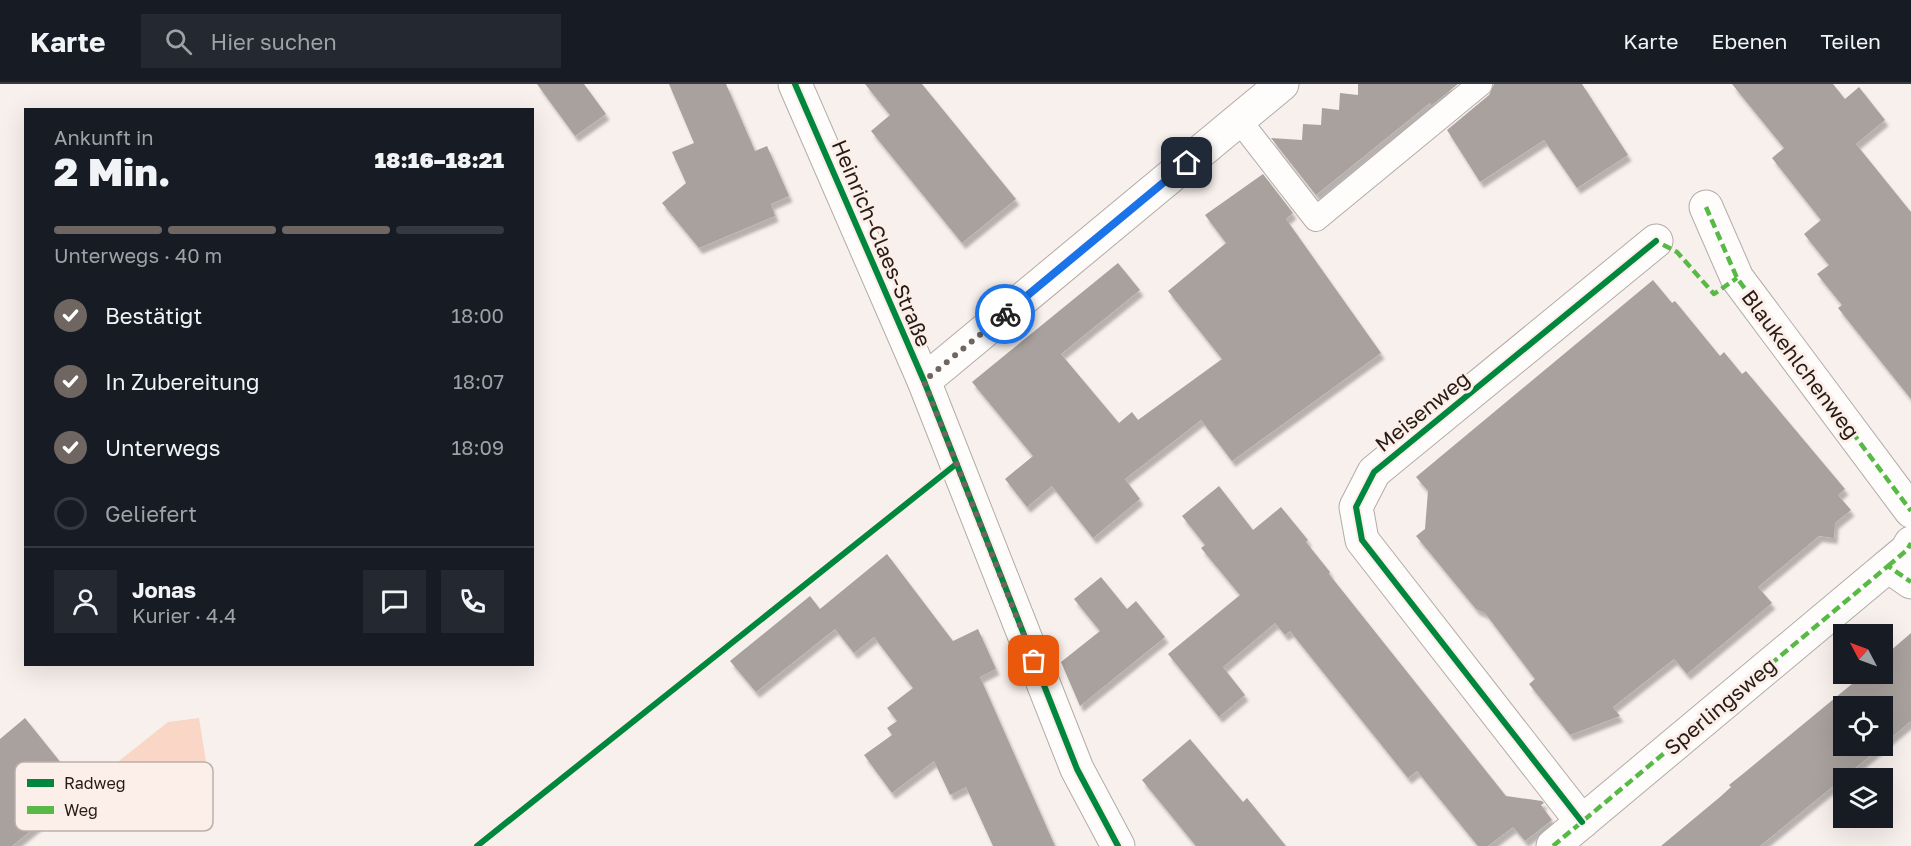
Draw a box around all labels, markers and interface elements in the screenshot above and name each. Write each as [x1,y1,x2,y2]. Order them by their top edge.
search box [141,14,561,68]
text: Karte [30,25,105,58]
icon: search [162,25,195,58]
text: Hier suchen [210,28,337,55]
text: Karte [1623,28,1679,54]
text: Ebenen [1712,28,1787,54]
text: Teilen [1820,28,1881,54]
text: Ankunft in [54,125,154,149]
street label: Heinrich-Claes-Straße [827,135,937,351]
pin [1161,137,1212,188]
text: 18:16–18:21 [374,146,504,173]
icon: home [1170,146,1203,179]
text: 2 Min. [54,148,171,195]
text: Unterwegs · 40 m [54,243,222,267]
courier [975,284,1035,344]
street label: Blaukehlchenweg [1737,284,1865,444]
icon: bike [989,298,1022,331]
icon: check [54,299,87,332]
text: Bestätigt [105,302,202,329]
text: 18:00 [451,303,504,327]
icon: check [54,365,87,398]
street label: Meisenweg [1370,365,1474,457]
text: In Zubereitung [105,368,260,395]
text: 18:07 [453,369,504,393]
icon: check [54,431,87,464]
text: Unterwegs [105,434,221,461]
text: 18:09 [452,435,504,459]
text: Geliefert [105,500,197,527]
button: person [54,570,117,633]
button: chat [363,570,426,633]
button: phone [441,570,504,633]
text: Jonas [132,576,196,603]
text: Kurier · 4.4 [132,603,236,627]
north arrow [1833,624,1893,684]
map controls [1833,624,1893,828]
pin [1008,635,1059,686]
icon: bag [1017,644,1050,677]
street label: Sperlingsweg [1659,652,1781,760]
button: locate [1833,696,1893,756]
legend [15,762,213,831]
button: layers [1833,768,1893,828]
text: Radweg [64,773,126,793]
text: Weg [64,800,98,820]

